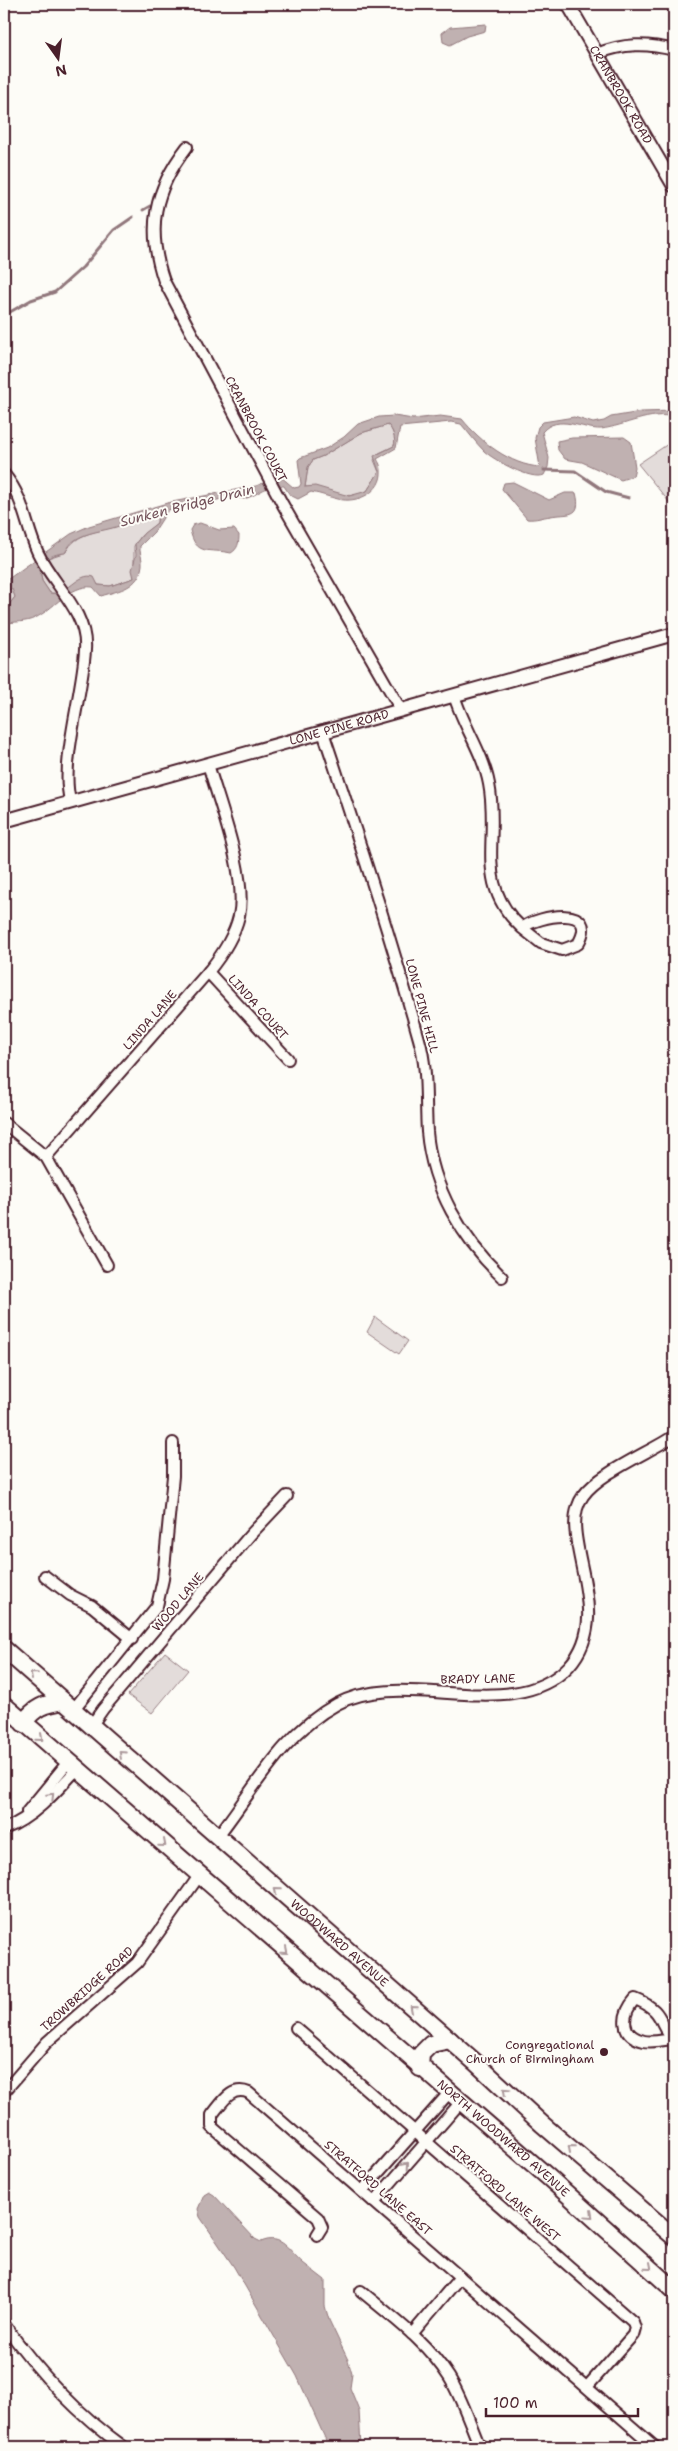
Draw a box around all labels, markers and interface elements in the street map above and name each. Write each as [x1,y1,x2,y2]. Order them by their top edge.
north arrow [32,32,82,82]
street label: CRANBROOK ROAD [586,43,656,147]
text: N [54,61,69,81]
street label: CRANBROOK COURT [221,373,291,485]
water label: Sunken Bridge Drain [118,480,256,530]
street label: LONE PINE ROAD [288,706,391,749]
street label: LONE PINE HILL [402,957,442,1055]
street label: LINDA COURT [225,971,292,1043]
street label: LINDA LANE [120,987,180,1053]
street label: WOOD LANE [149,1569,207,1635]
street label: BRADY LANE [440,1670,516,1688]
one-way arrow [30,1672,39,1681]
one-way arrow [35,1732,44,1741]
one-way arrow [119,1751,128,1760]
one-way arrow [46,1793,55,1802]
one-way arrow [157,1838,166,1847]
one-way arrow [274,1887,283,1896]
street label: WOODWARD AVENUE [287,1896,392,1990]
street label: TROWBRIDGE ROAD [37,1943,137,2035]
one-way arrow [280,1945,289,1954]
one-way arrow [410,2005,419,2014]
place label: Congregational Church of Birmingham [466,2037,594,2067]
marker: Congregational Church of Birmingham [598,2046,610,2058]
street label: NORTH WOODWARD AVENUE [434,2076,573,2200]
one-way arrow [503,2088,512,2097]
street label: STRATFORD LANE EAST [321,2137,436,2240]
street label: STRATFORD LANE WEST [447,2141,564,2246]
one-way arrow [567,2145,576,2154]
one-way arrow [400,2162,409,2171]
one-way arrow [584,2209,593,2218]
one-way arrow [643,2262,652,2271]
scale bar [486,2386,638,2418]
text: 100 m [493,2393,538,2413]

